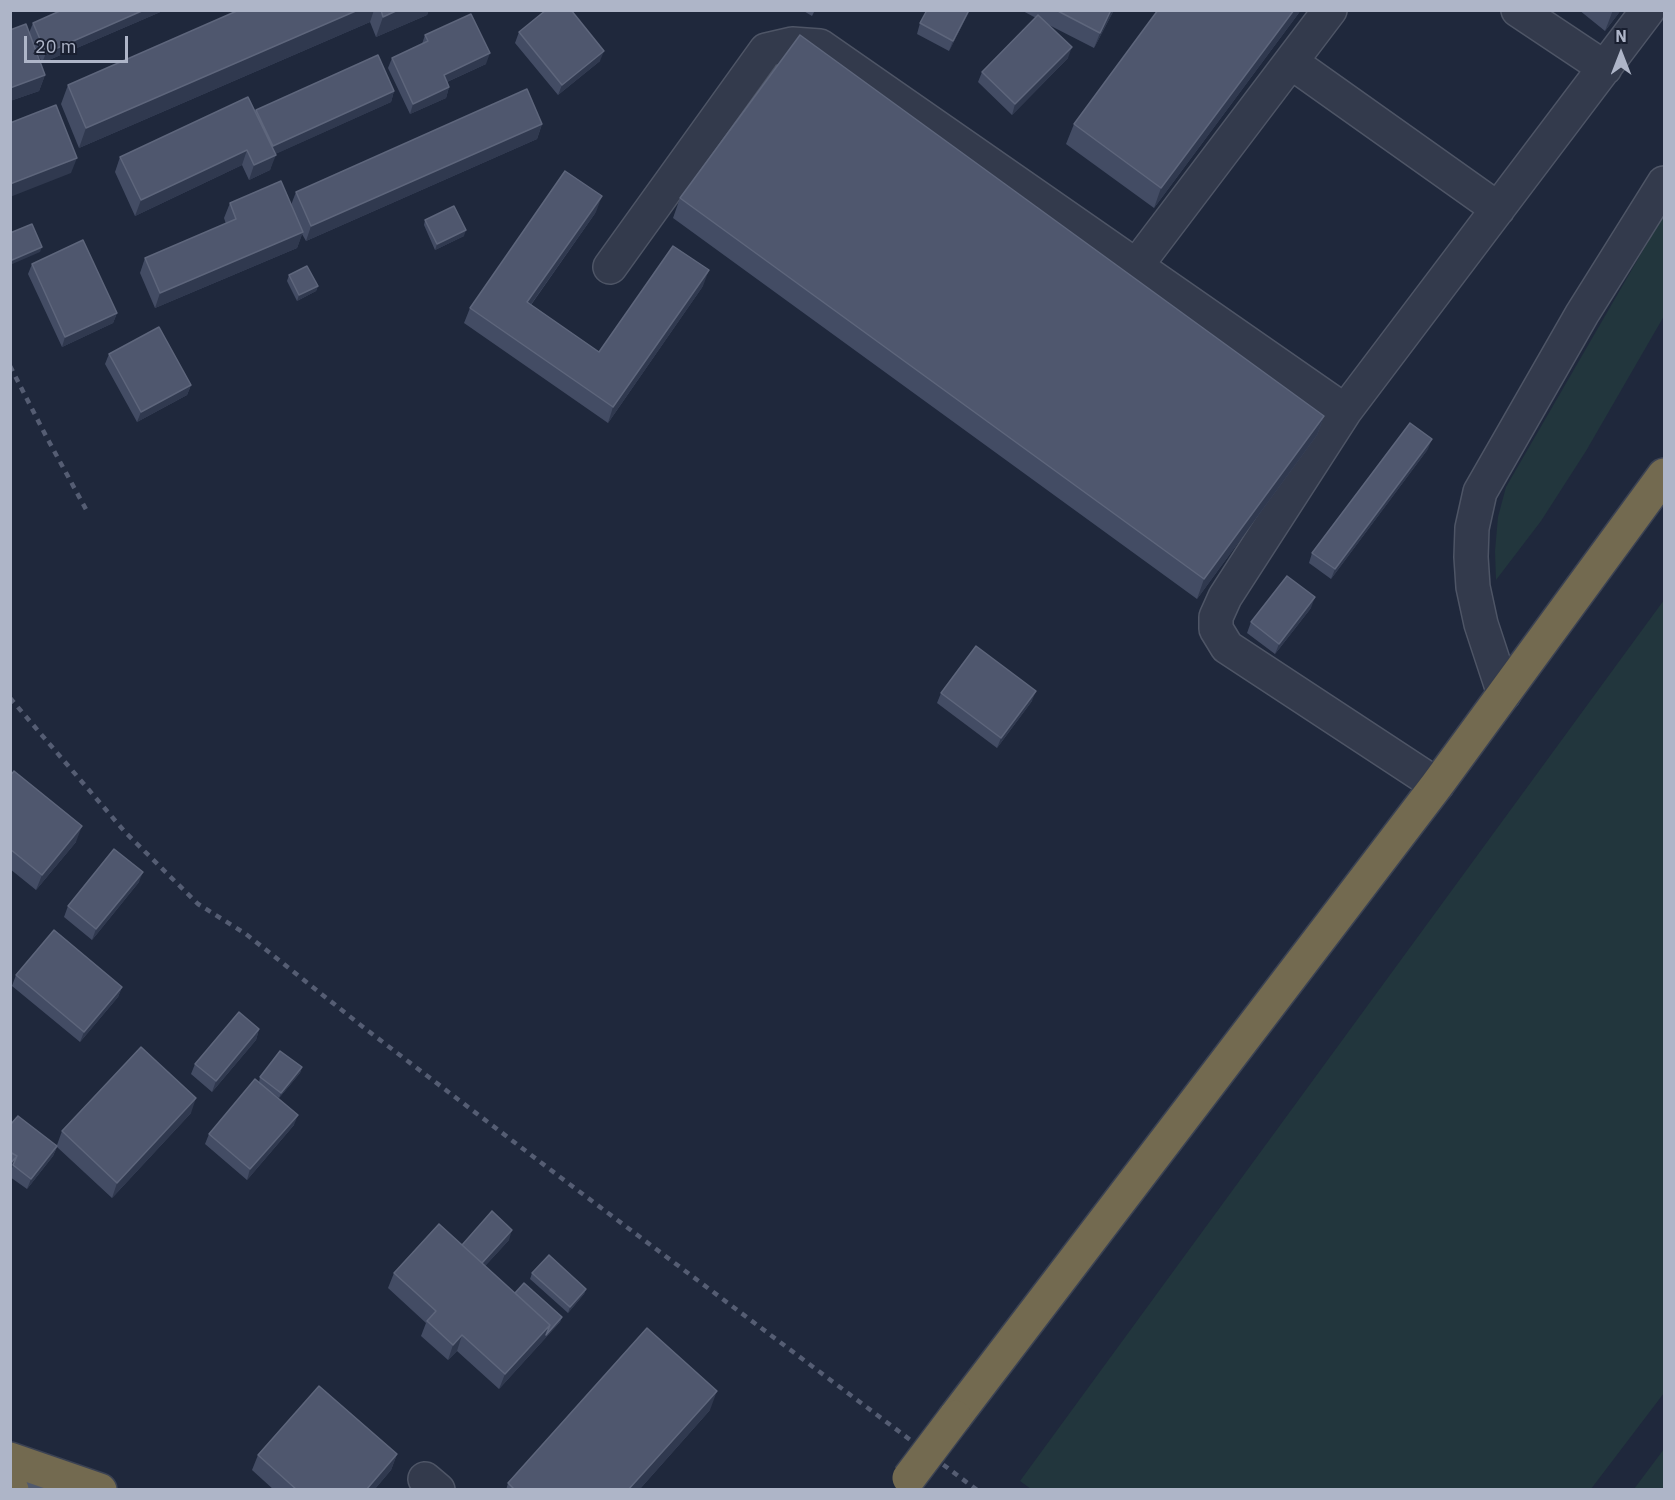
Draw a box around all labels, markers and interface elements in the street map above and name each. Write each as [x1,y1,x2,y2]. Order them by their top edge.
scale bar [27,24,130,62]
north arrow [1591,24,1651,84]
text: N [1615,26,1627,46]
text: 20 m [35,35,77,58]

